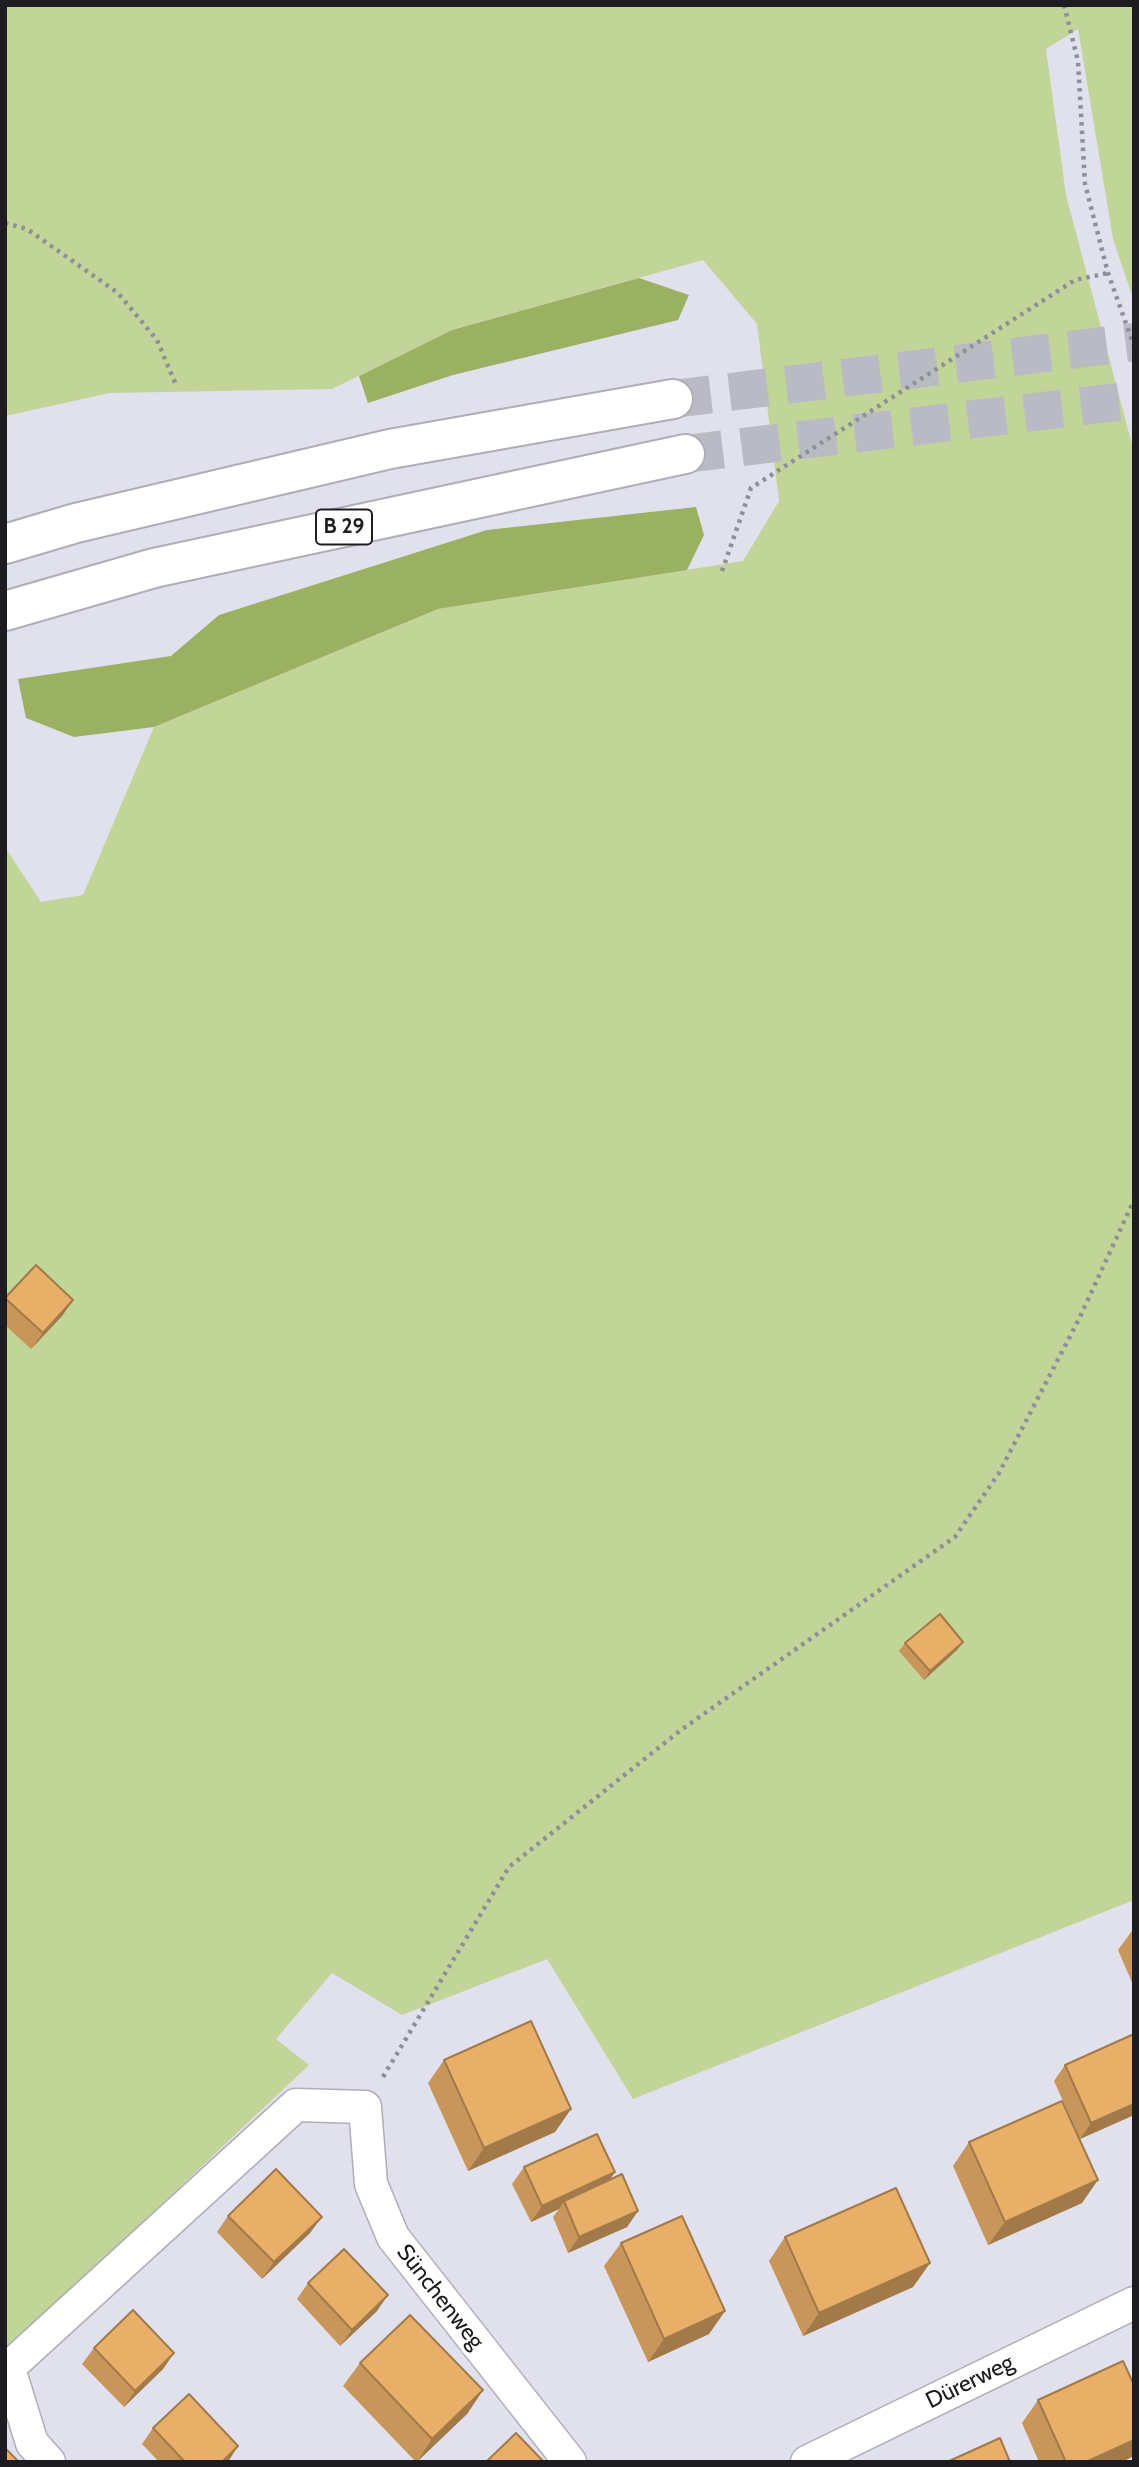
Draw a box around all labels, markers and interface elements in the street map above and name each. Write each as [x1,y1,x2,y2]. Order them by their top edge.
road number: B 29 [316,510,372,544]
street label: Sünchenweg [391,2239,489,2355]
street label: Dürerweg [922,2349,1018,2415]

